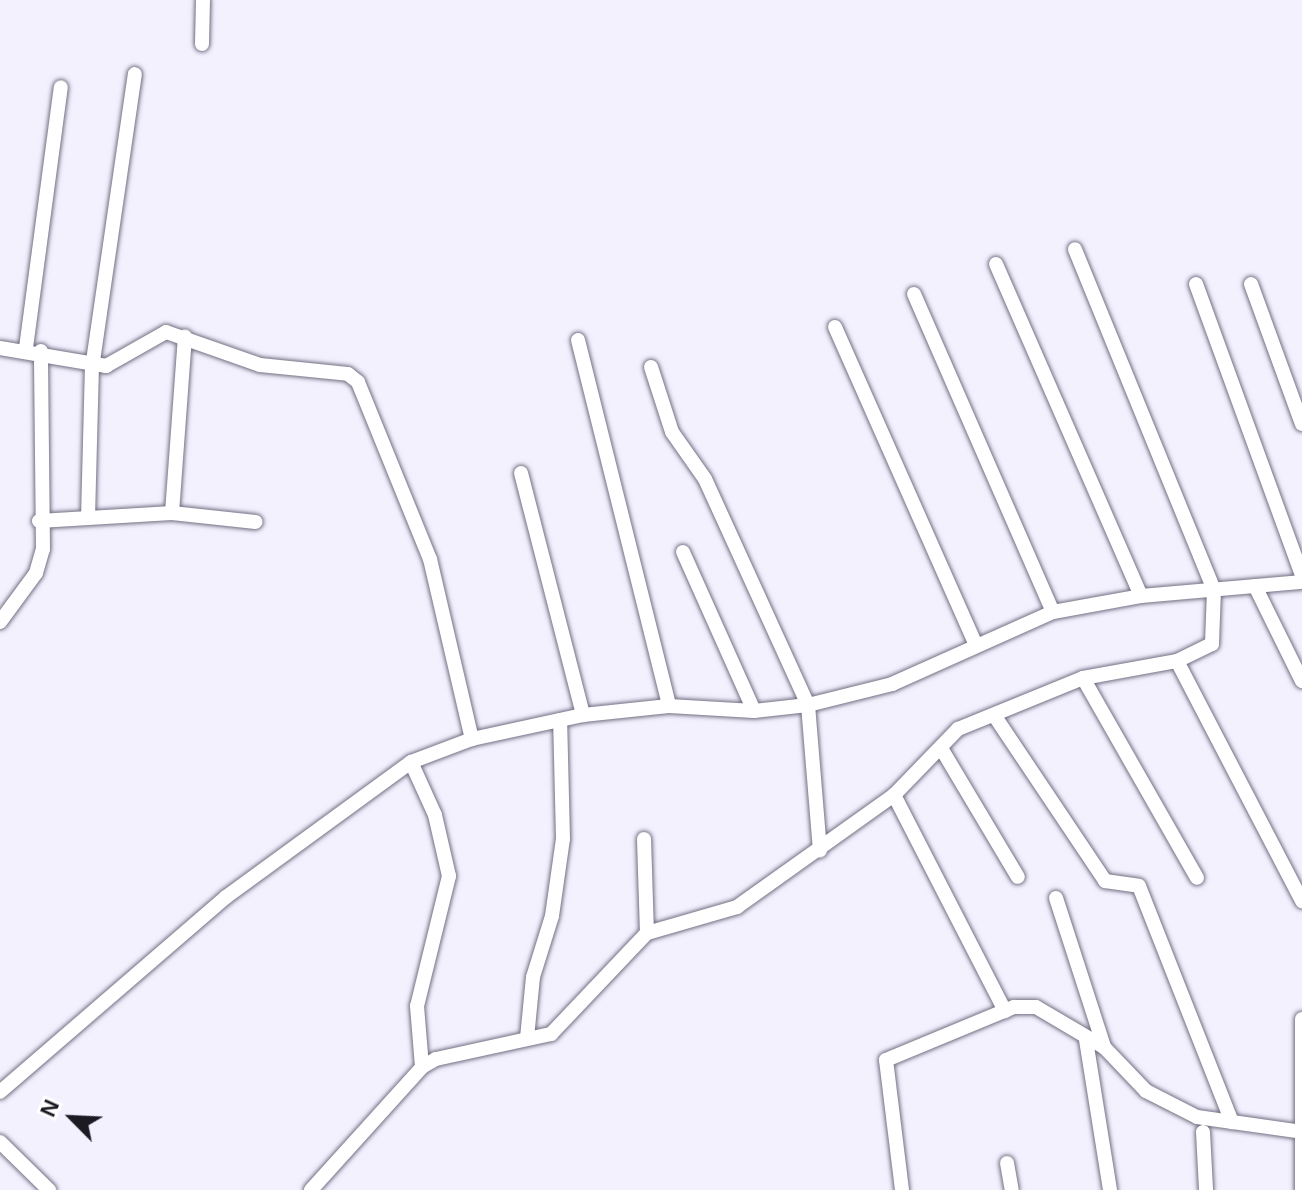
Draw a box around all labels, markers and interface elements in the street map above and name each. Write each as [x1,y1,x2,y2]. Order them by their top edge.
north arrow [32,1078,112,1158]
text: N [35,1096,64,1120]

